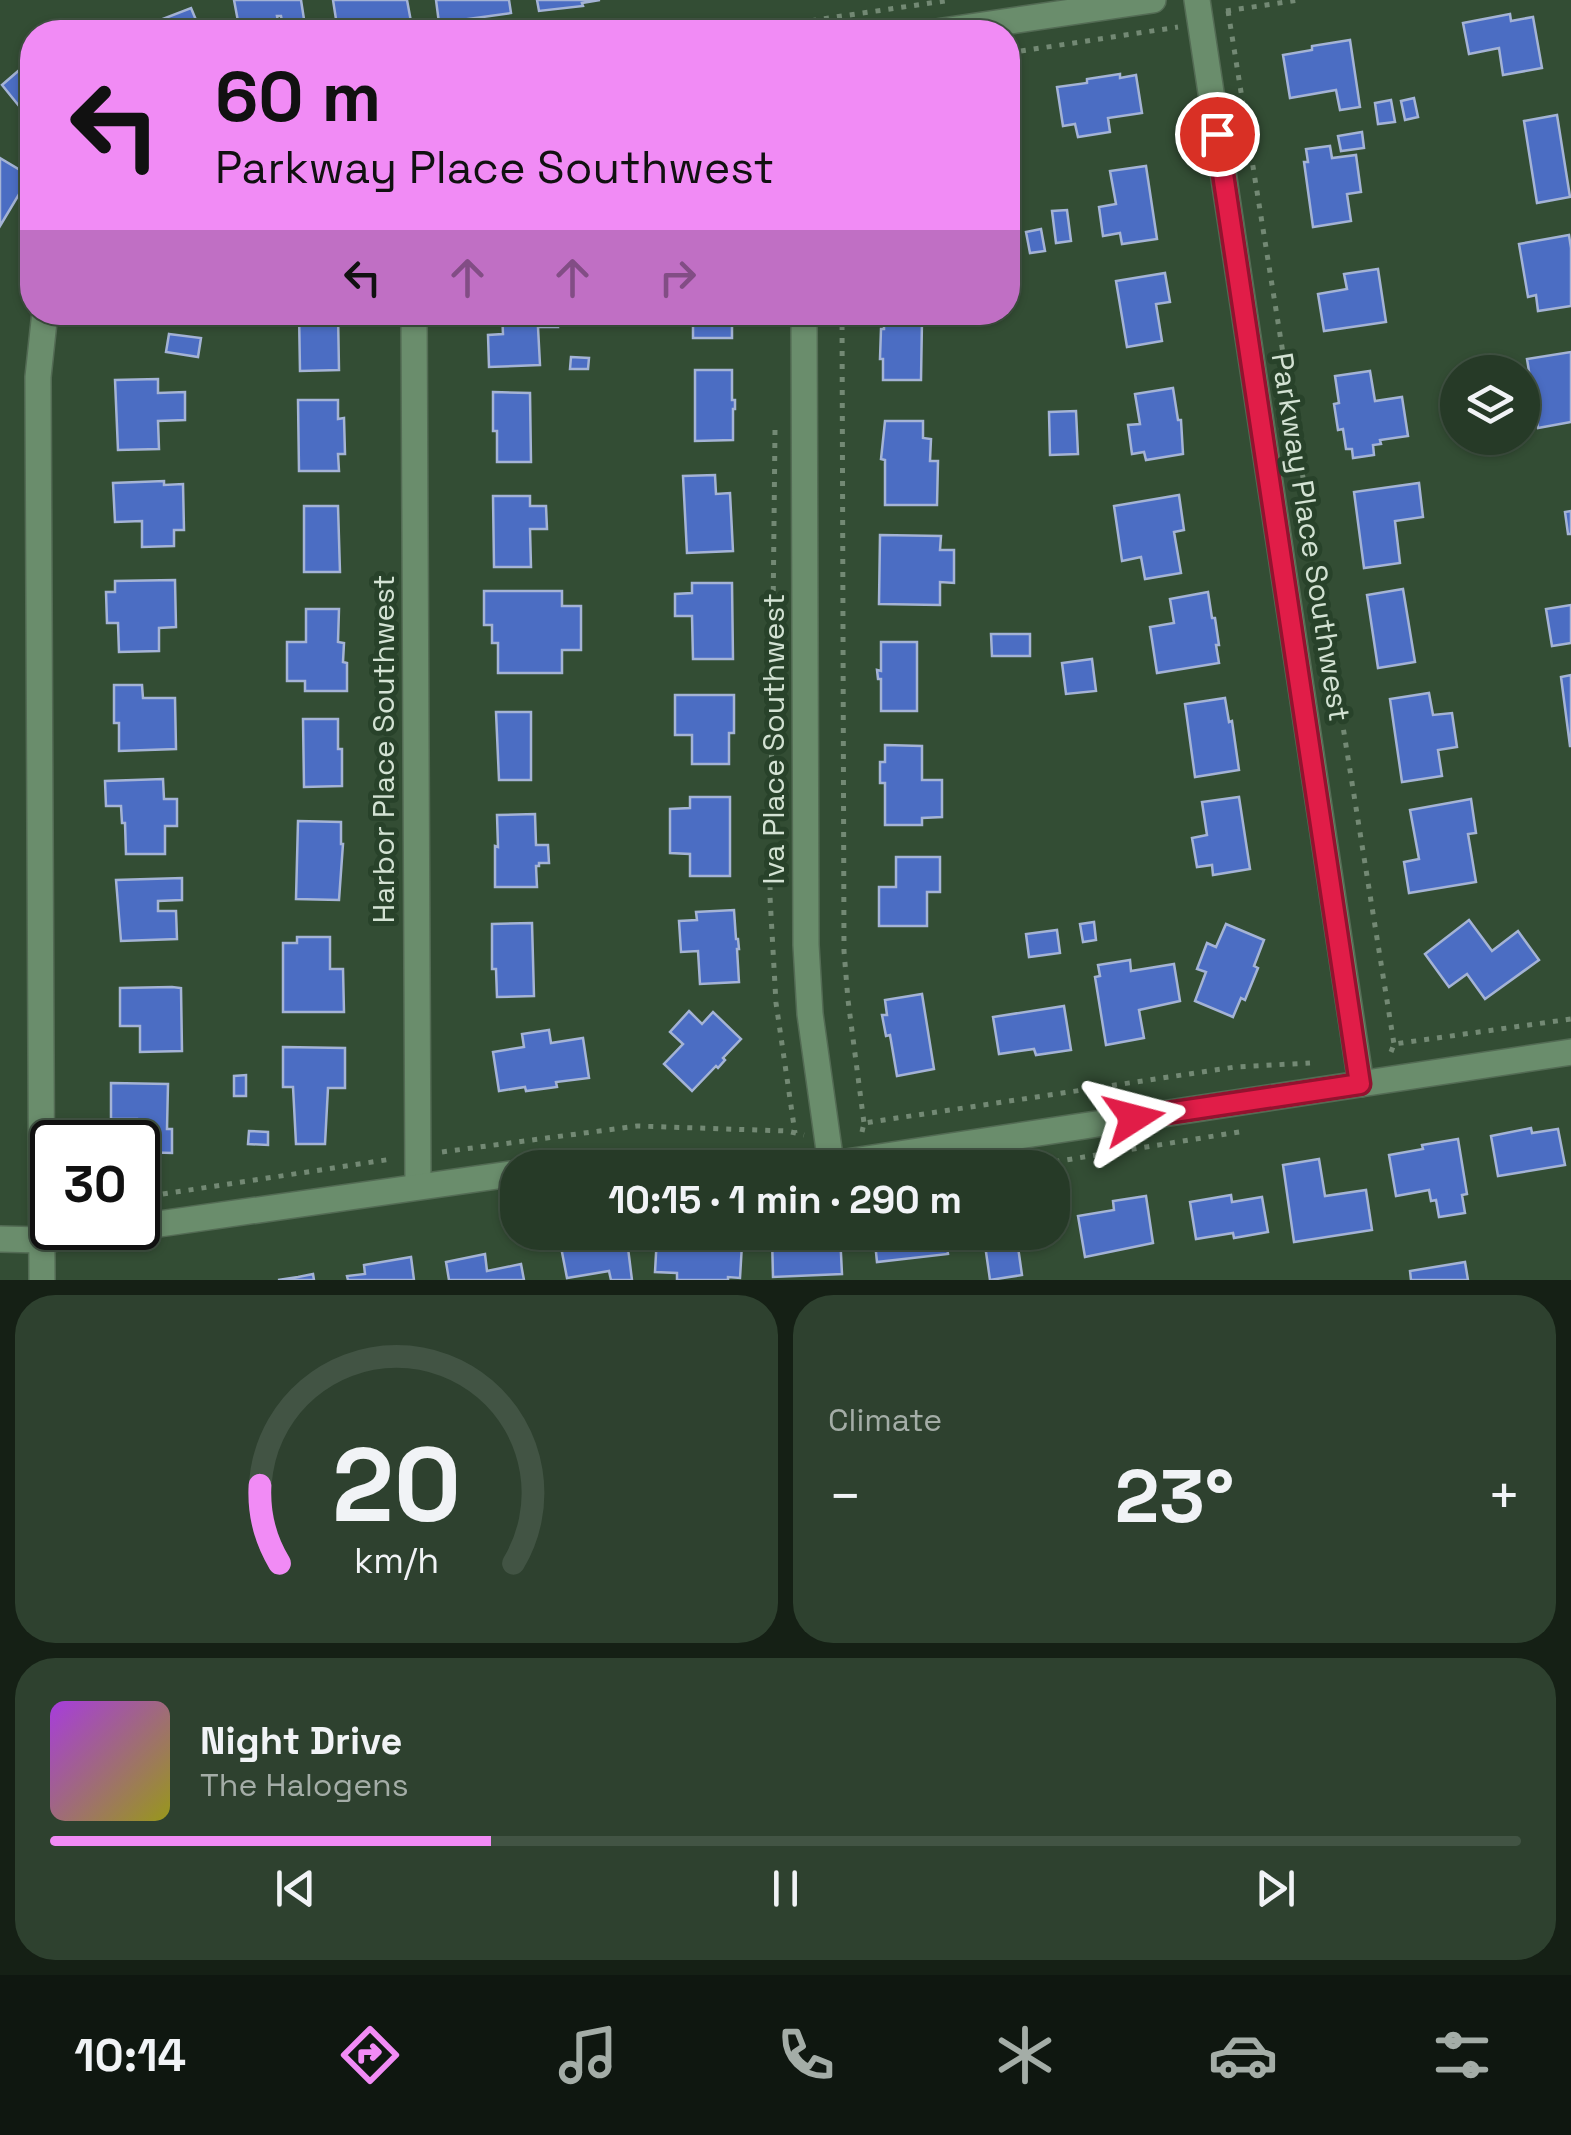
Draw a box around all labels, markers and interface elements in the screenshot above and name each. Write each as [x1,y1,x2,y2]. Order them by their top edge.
text: 60 m [215,52,381,141]
icon: left [50,60,180,190]
pin [1175,92,1260,177]
icon: arrive [1190,107,1245,162]
text: Parkway Place Southwest [215,139,774,196]
icon: left [335,250,390,305]
icon: ahead [440,250,495,305]
icon: ahead [545,250,600,305]
icon: right [650,250,705,305]
street label: Parkway Place Southwest [1263,350,1359,724]
map controls [1440,355,1540,455]
button: layers [1440,355,1540,455]
street label: Harbor Place Southwest [364,575,403,923]
street label: Iva Place Southwest [754,593,793,885]
position arrow [1082,1066,1186,1170]
speed limit sign: 30 [30,1120,160,1250]
text: 10:15 · 1 min · 290 m [608,1176,962,1224]
text: Climate [828,1400,942,1440]
text: 20 [332,1419,461,1551]
text: 23° [1115,1448,1234,1544]
text: − [828,1461,862,1531]
text: + [1487,1461,1521,1531]
text: km/h [354,1538,439,1583]
text: Night Drive [200,1717,402,1765]
text: The Halogens [200,1765,409,1805]
icon: previous [268,1861,323,1916]
icon: pause [758,1861,813,1916]
icon: next [1248,1861,1303,1916]
icon: directions [335,2020,405,2090]
icon: music [553,2020,623,2090]
icon: phone [771,2020,841,2090]
icon: climate [990,2020,1060,2090]
icon: car [1208,2020,1278,2090]
icon: filters [1427,2020,1497,2090]
text: 10:14 [74,2027,186,2084]

